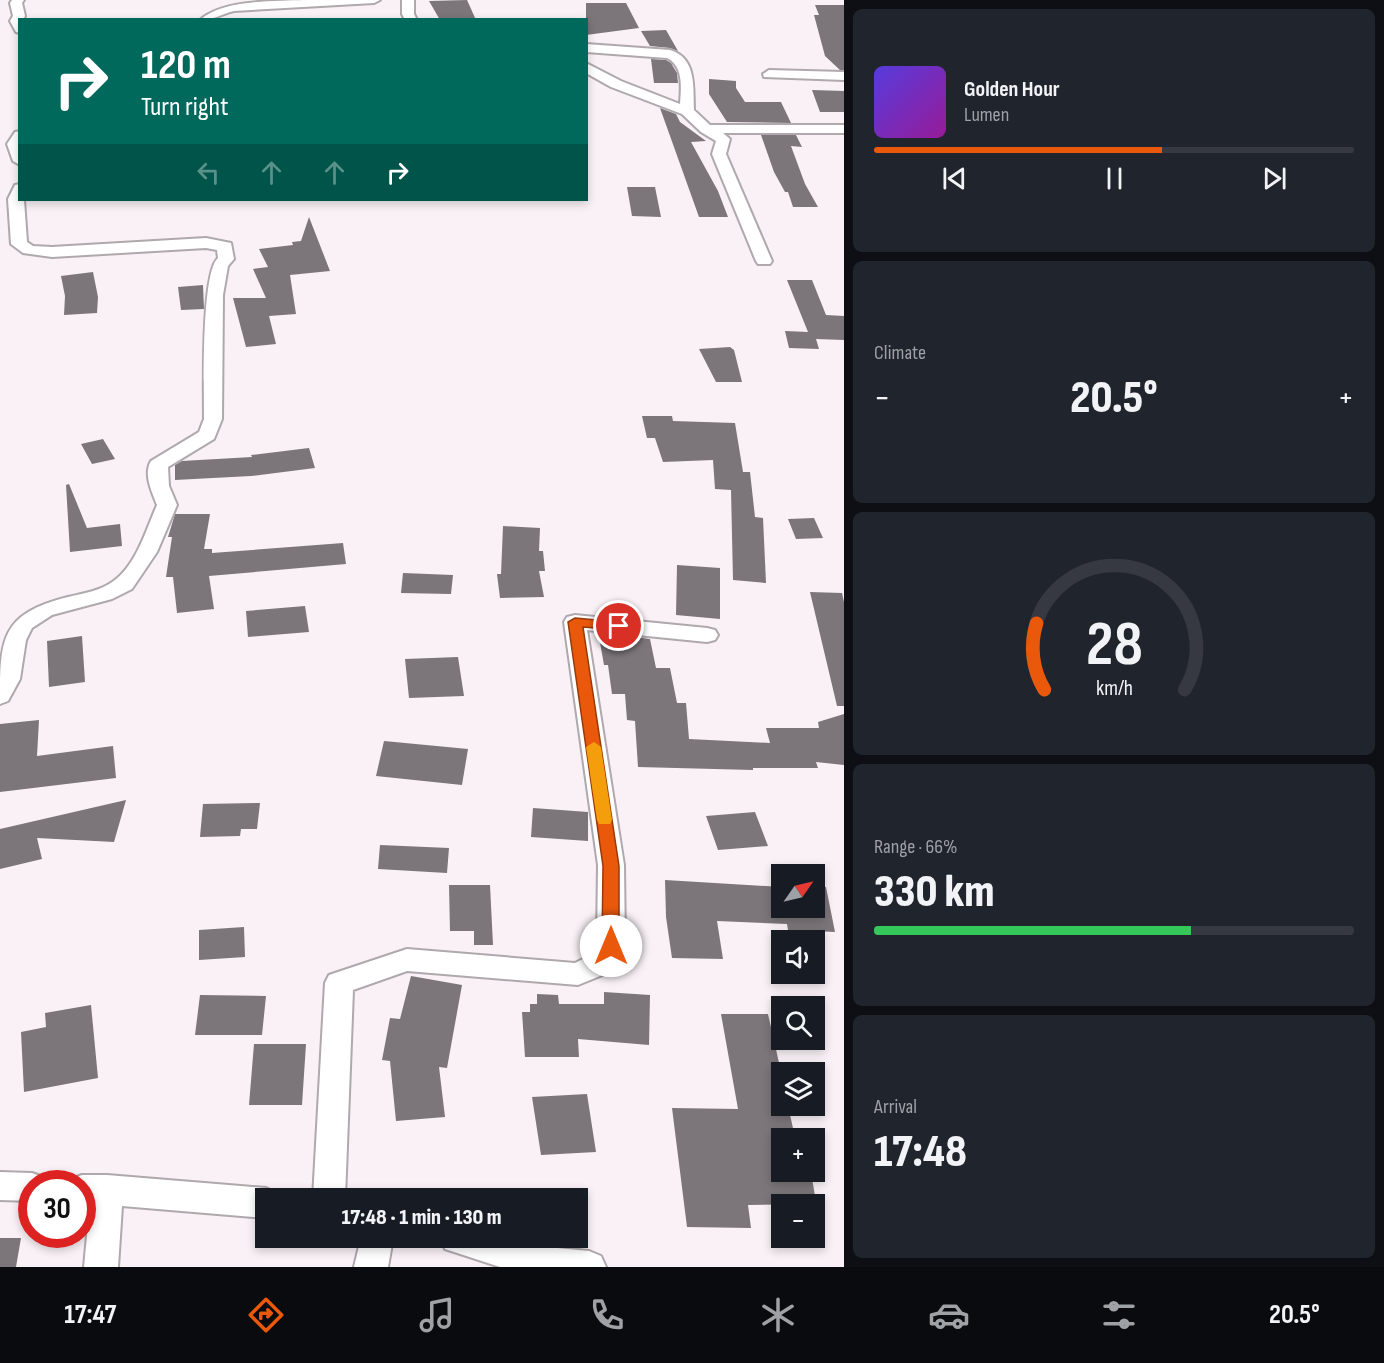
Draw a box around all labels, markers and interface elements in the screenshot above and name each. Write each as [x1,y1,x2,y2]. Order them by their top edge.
text: 120 m [141,40,231,91]
icon: right [42,42,120,120]
text: Golden Hour [964,76,1060,103]
text: Turn right [141,91,228,123]
text: Lumen [964,103,1009,127]
icon: left [192,156,225,189]
icon: ahead [255,156,288,189]
icon: ahead [318,156,351,189]
icon: right [381,156,414,189]
icon: previous [938,162,971,195]
icon: pause [1098,162,1131,195]
icon: next [1258,162,1291,195]
text: Climate [874,341,926,365]
text: 20.5° [1070,371,1158,426]
text: − [874,378,890,418]
text: + [1338,378,1354,418]
pin [593,600,644,651]
icon: arrive [602,609,635,642]
text: 28 [1086,609,1142,684]
text: km/h [1095,677,1133,702]
text: Range · 66% [874,835,958,859]
north arrow [771,864,825,918]
map controls [771,864,825,1248]
text: 330 km [874,865,995,920]
position arrow [579,914,643,978]
button: sound [771,930,825,984]
button: search [771,996,825,1050]
button: layers [771,1062,825,1116]
text: Arrival [874,1095,917,1119]
text: 17:48 [874,1125,967,1180]
button: + [771,1128,825,1182]
speed limit sign: 30 [18,1170,96,1248]
button: − [771,1194,825,1248]
text: 17:48 · 1 min · 130 m [341,1204,502,1231]
icon: directions [245,1294,287,1336]
icon: music [416,1294,458,1336]
icon: phone [586,1294,628,1336]
icon: climate [757,1294,799,1336]
icon: car [928,1294,970,1336]
icon: filters [1098,1294,1140,1336]
text: 17:47 [64,1299,116,1331]
text: 20.5° [1269,1299,1320,1331]

